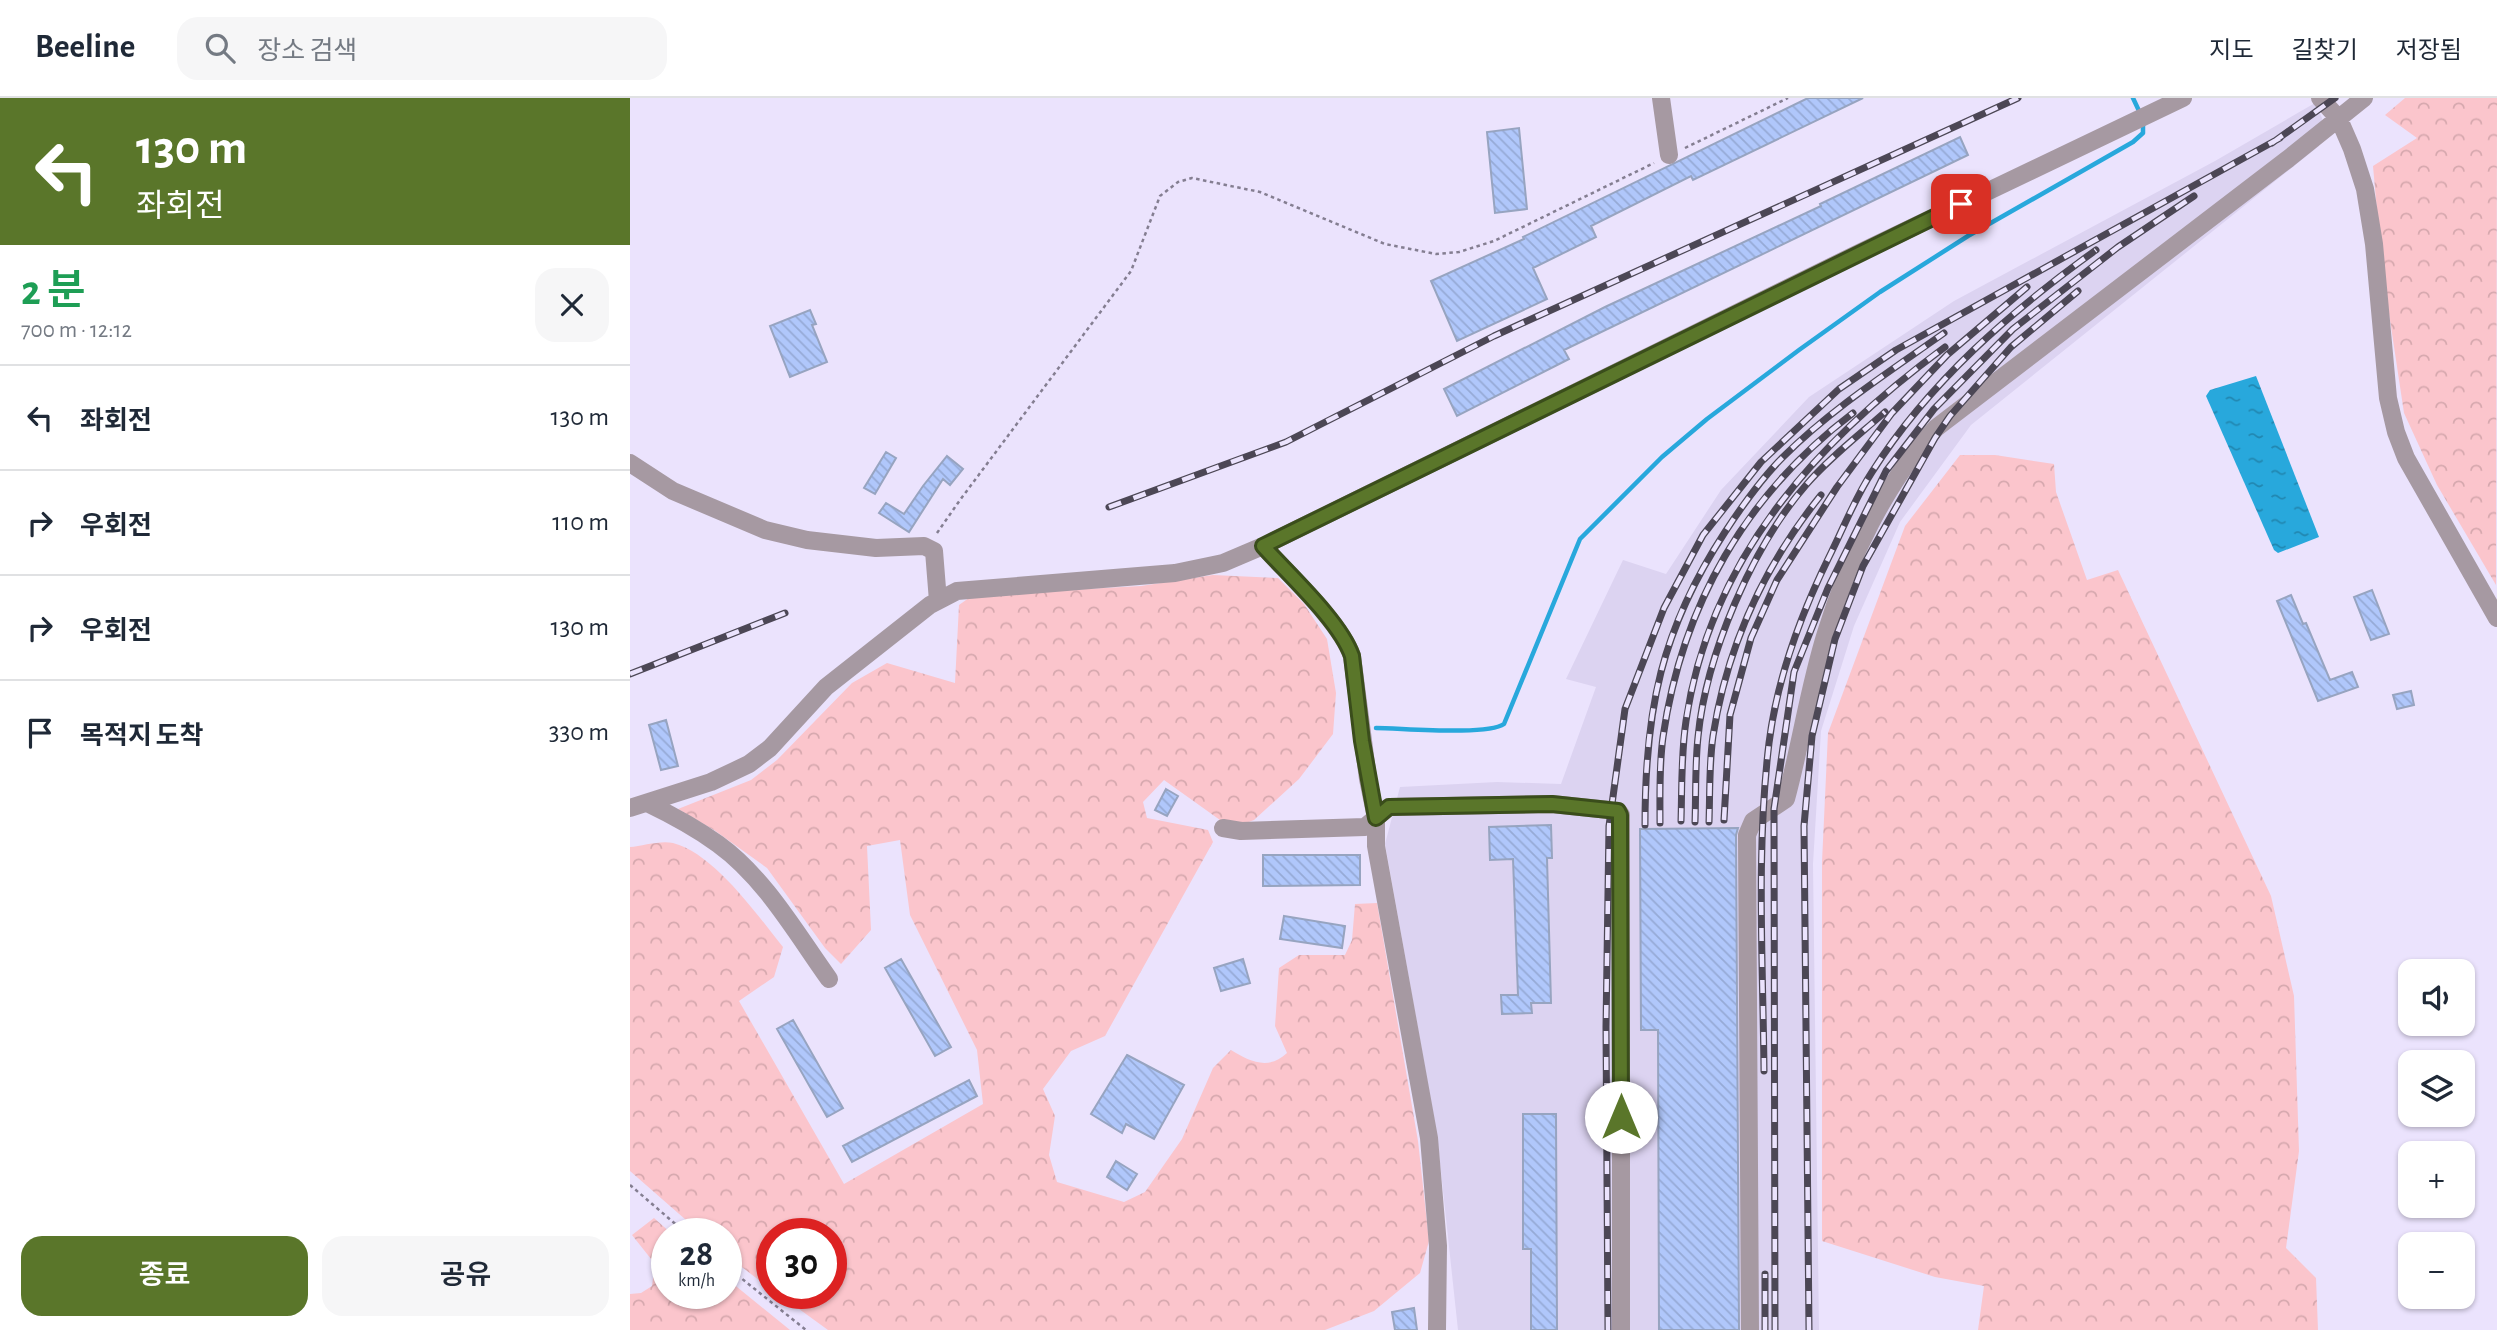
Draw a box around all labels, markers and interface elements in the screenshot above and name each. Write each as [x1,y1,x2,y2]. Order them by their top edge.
search box [177,17,667,80]
icon: search [201,29,239,67]
text: Beeline [35,31,135,64]
text: 장소 검색 [257,38,357,64]
text: 지도 [2209,39,2254,63]
text: 길찾기 [2292,39,2358,63]
text: 저장됨 [2396,39,2462,63]
text: 130 m [136,124,247,173]
icon: left [21,126,112,217]
pin [1931,174,1991,234]
icon: arrive [1942,185,1980,223]
text: 좌회전 [136,190,224,222]
button: close [535,268,609,342]
text: 2 분 [21,270,86,312]
text: 700 m · 12:12 [21,319,132,342]
icon: left [21,399,59,437]
text: 130 m [551,404,609,430]
text: 좌회전 [80,408,152,434]
icon: right [21,504,59,542]
text: 110 m [552,509,609,535]
text: 우회전 [80,513,152,539]
icon: right [21,609,59,647]
text: 130 m [551,614,609,640]
text: 우회전 [80,618,152,644]
icon: arrive [21,714,59,752]
text: 330 m [549,719,609,745]
text: 목적지 도착 [80,723,204,749]
map controls [2398,959,2475,1309]
button: sound [2398,959,2475,1036]
button: layers [2398,1050,2475,1127]
position arrow [1584,1080,1658,1154]
button: + [2398,1141,2475,1218]
speed limit sign: 30 [756,1218,847,1309]
button: − [2398,1232,2475,1309]
button: 종료 [21,1236,308,1316]
button: 공유 [322,1236,609,1316]
text: 28 [680,1237,713,1272]
text: km/h [678,1272,715,1290]

